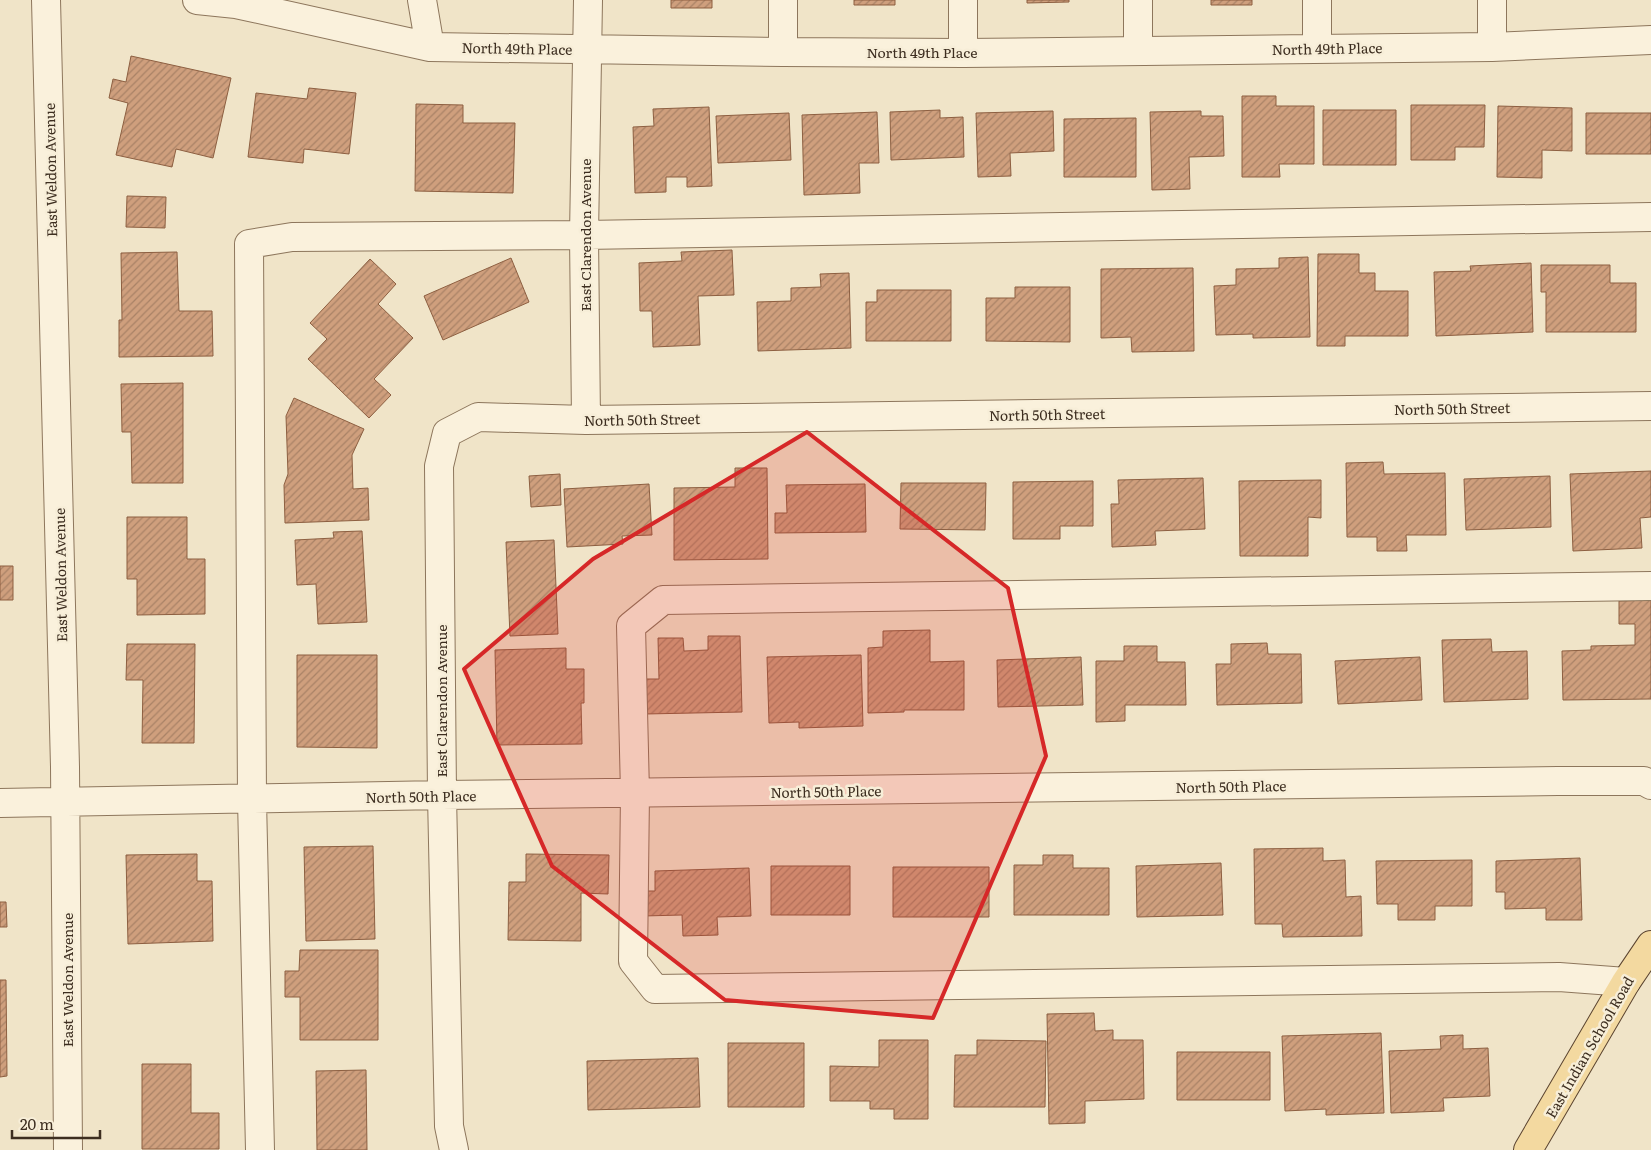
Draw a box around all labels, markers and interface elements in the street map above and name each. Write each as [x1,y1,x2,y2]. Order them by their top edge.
street label: North 49th Place [461,37,573,59]
street label: North 49th Place [1271,37,1383,59]
street label: North 49th Place [867,42,977,62]
street label: East Weldon Avenue [39,103,61,237]
street label: East Clarendon Avenue [575,158,595,312]
street label: North 50th Street [1394,397,1511,419]
street label: North 50th Street [989,403,1106,425]
street label: North 50th Street [584,408,701,430]
street label: East Weldon Avenue [49,508,71,642]
street label: East Clarendon Avenue [431,624,451,778]
street label: North 50th Place [1175,775,1287,797]
street label: North 50th Place [770,780,882,802]
street label: North 50th Place [365,785,477,807]
street label: East Weldon Avenue [57,913,77,1047]
street label: East Indian School Road [1540,972,1638,1122]
scale bar [12,1108,100,1140]
text: 20 m [20,1112,54,1135]

